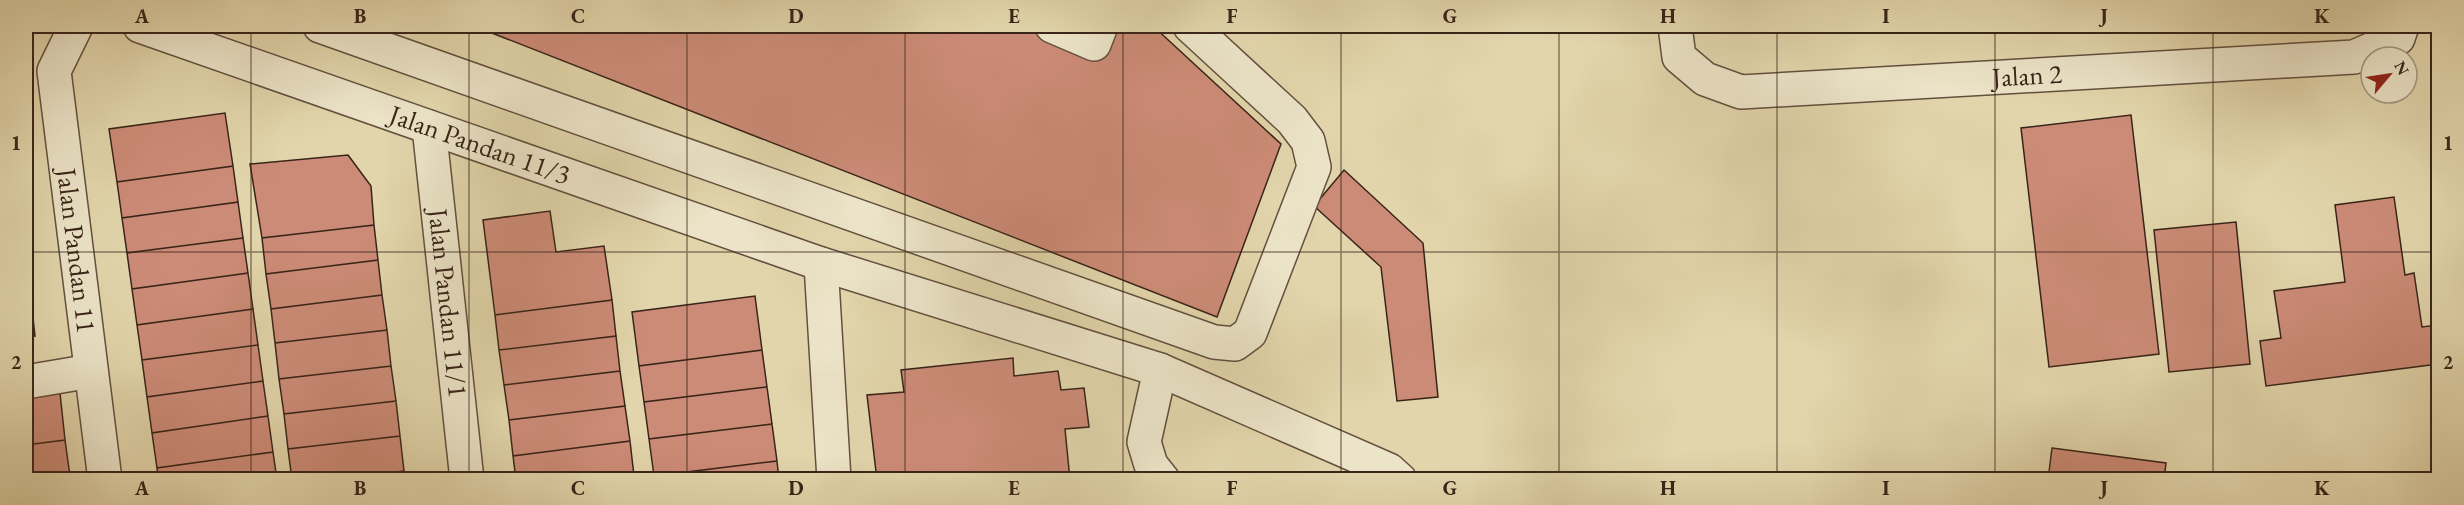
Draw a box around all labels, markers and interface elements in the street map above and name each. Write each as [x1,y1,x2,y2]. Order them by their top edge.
text: A [134,3,150,29]
text: B [354,3,366,29]
text: C [571,3,585,29]
text: D [788,3,804,29]
text: E [1008,3,1020,29]
text: F [1227,3,1238,29]
text: G [1443,3,1457,29]
text: H [1660,3,1676,29]
text: I [1882,3,1890,29]
text: J [2098,3,2108,29]
text: K [2314,3,2330,29]
north arrow [2359,45,2419,105]
street label: Jalan 2 [1989,56,2063,95]
text: N [2389,57,2414,79]
street label: Jalan Pandan 11/3 [383,96,575,192]
text: 1 [11,130,21,156]
text: 1 [2443,130,2453,156]
street label: Jalan Pandan 11 [49,164,104,335]
street label: Jalan Pandan 11/1 [421,205,476,399]
text: 2 [11,349,22,375]
text: 2 [2443,349,2454,375]
text: A [134,475,150,501]
text: B [354,475,366,501]
text: C [571,475,585,501]
text: D [788,475,804,501]
text: E [1008,475,1020,501]
text: F [1227,475,1238,501]
text: G [1443,475,1457,501]
text: H [1660,475,1676,501]
text: I [1882,475,1890,501]
text: J [2098,475,2108,501]
text: K [2314,475,2330,501]

